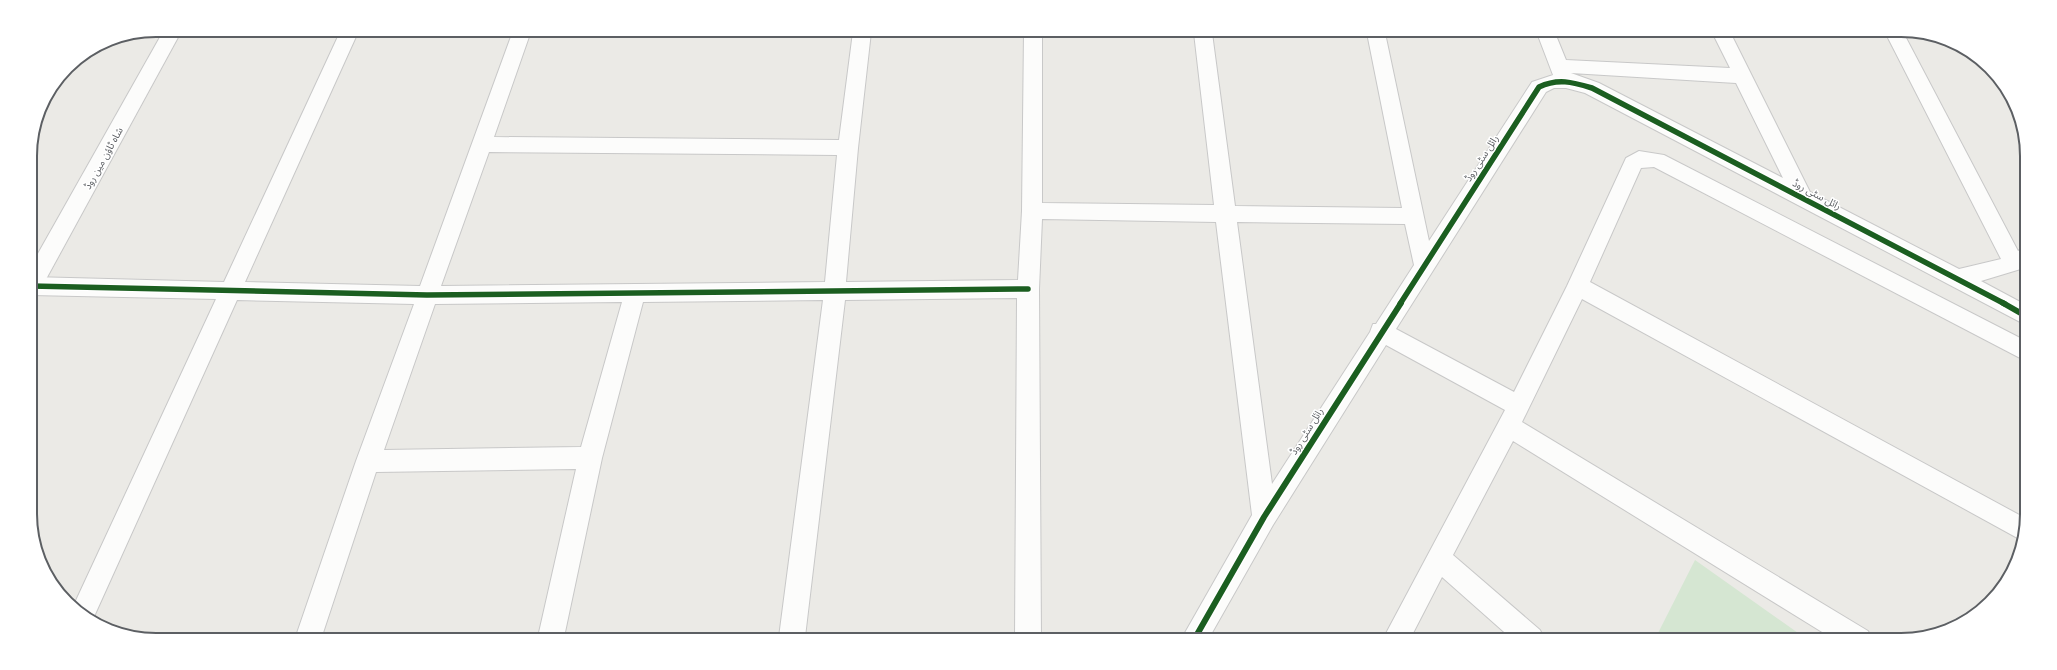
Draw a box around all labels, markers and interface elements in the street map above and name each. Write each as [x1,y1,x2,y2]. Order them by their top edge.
street label: شاہ ٹاؤن مین روڈ [80,124,126,192]
street label: رائل سٹی روڈ [1461,132,1501,184]
street label: رائل سٹی روڈ [1790,175,1844,213]
street label: رائل سٹی روڈ [1286,405,1326,457]

